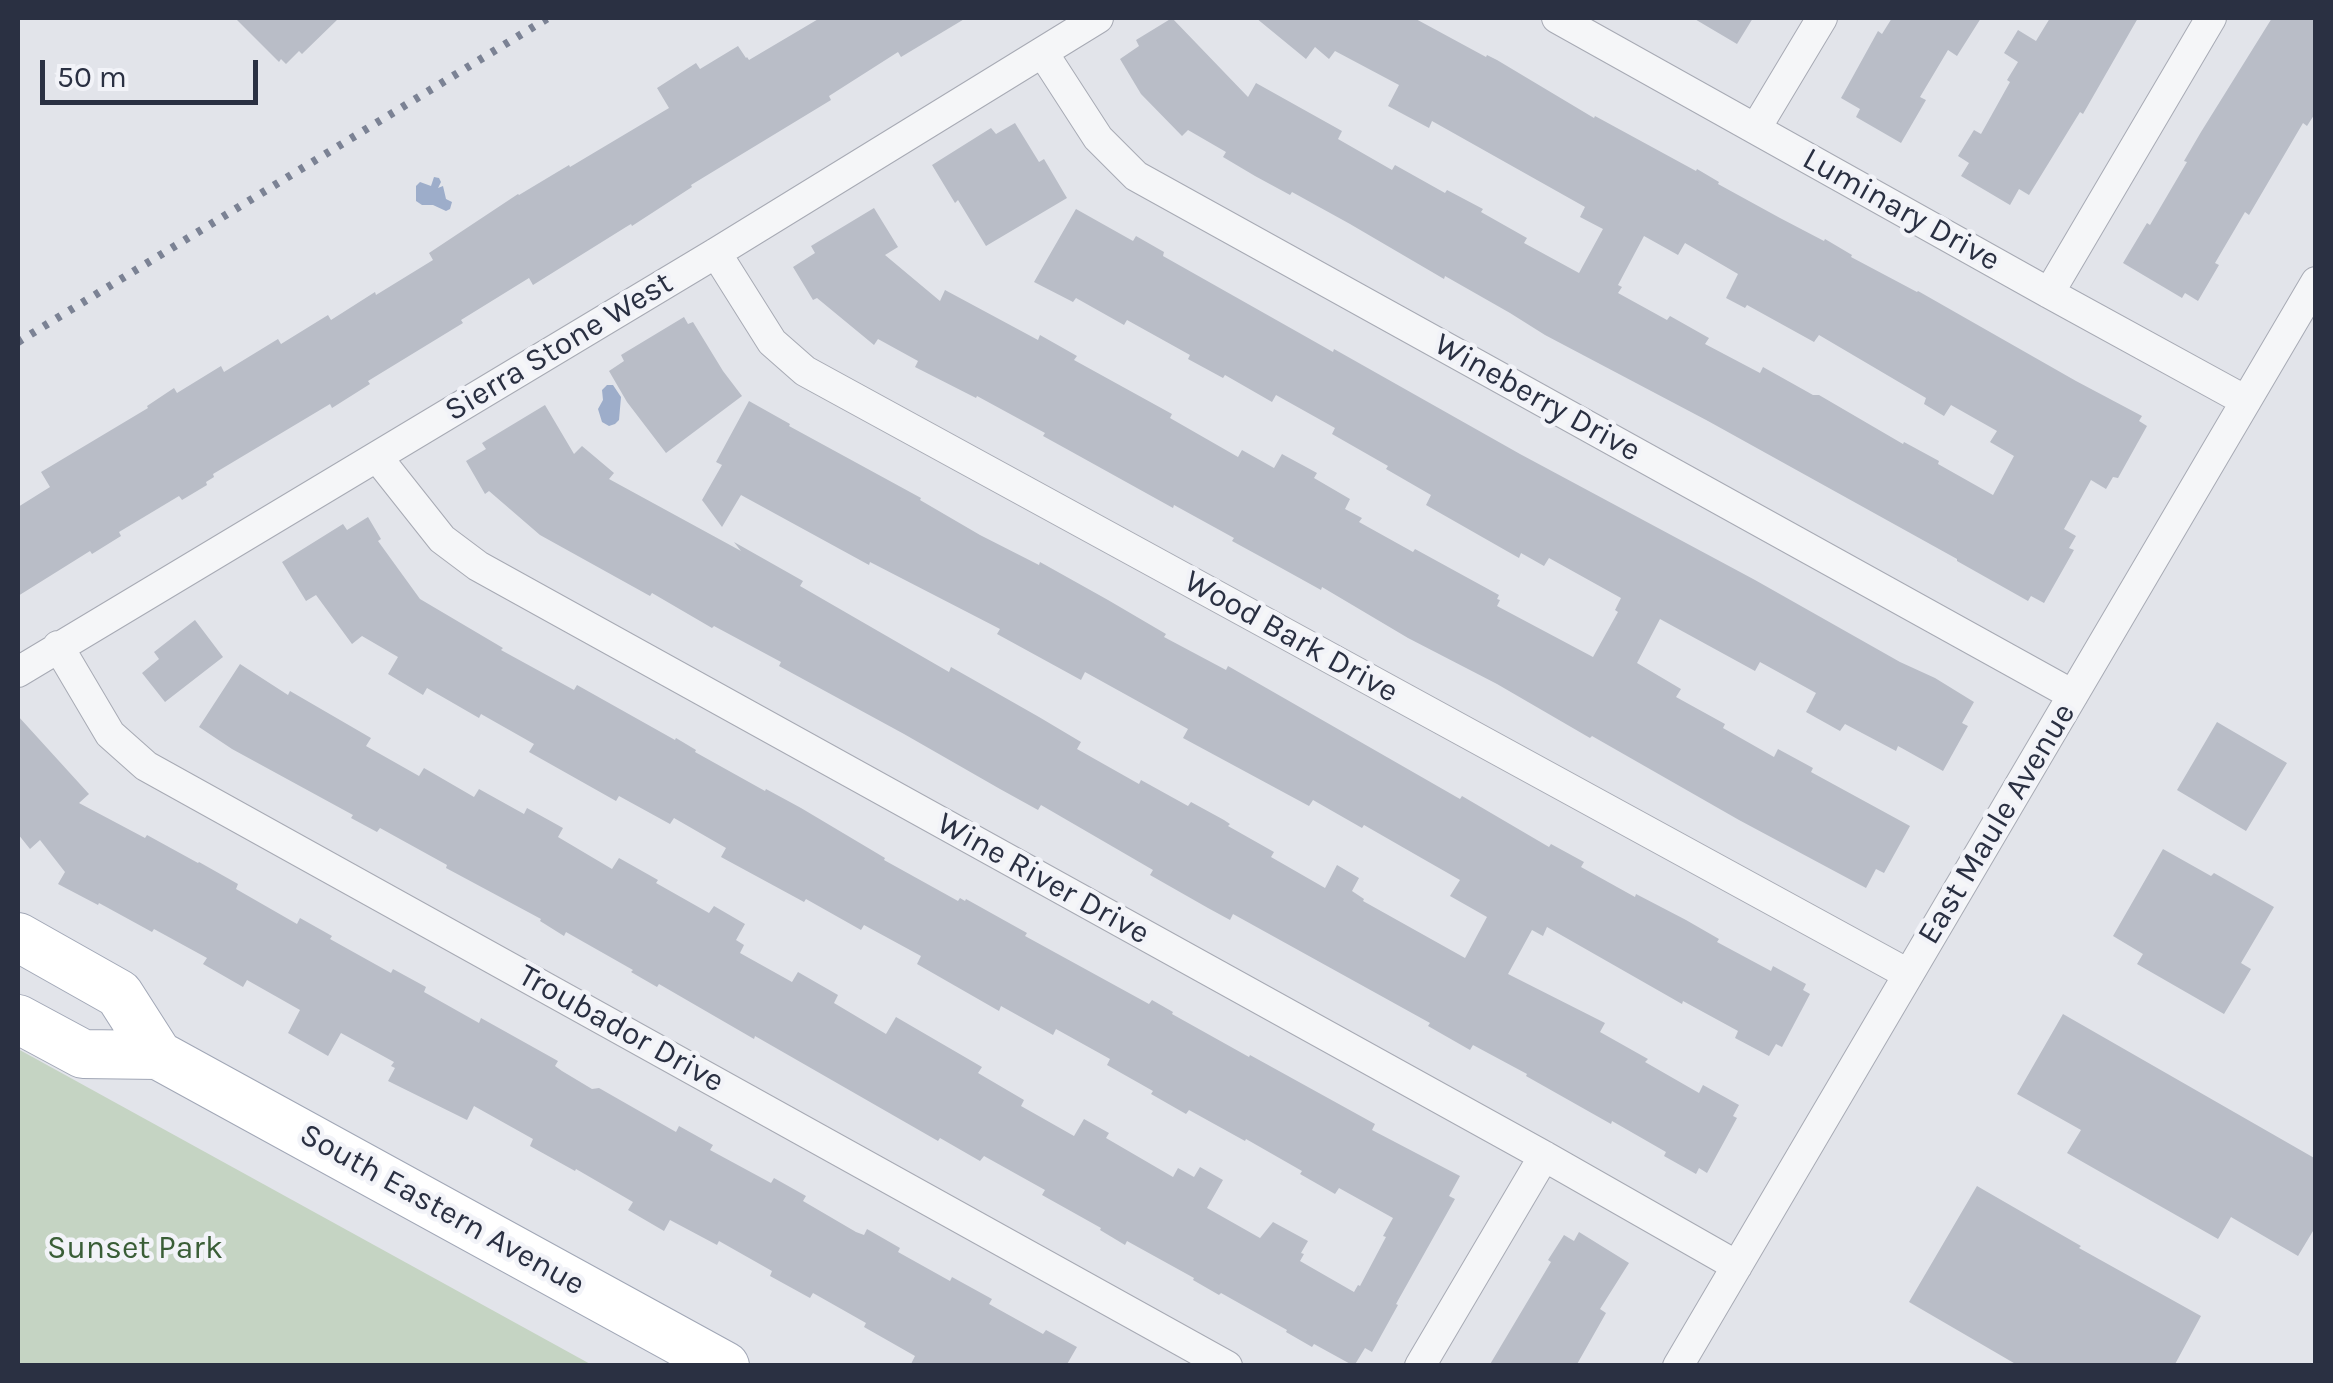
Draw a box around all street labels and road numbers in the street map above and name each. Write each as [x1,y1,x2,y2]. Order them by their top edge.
street label: Luminary Drive [1796,140,2006,280]
street label: Sierra Stone West [438,264,680,430]
street label: Wineberry Drive [1427,326,1647,470]
street label: Wood Bark Drive [1177,562,1405,712]
street label: East Maule Avenue [1910,696,2084,952]
street label: Wine River Drive [930,805,1156,953]
street label: Troubador Drive [512,957,730,1101]
street label: South Eastern Avenue [293,1116,591,1304]

